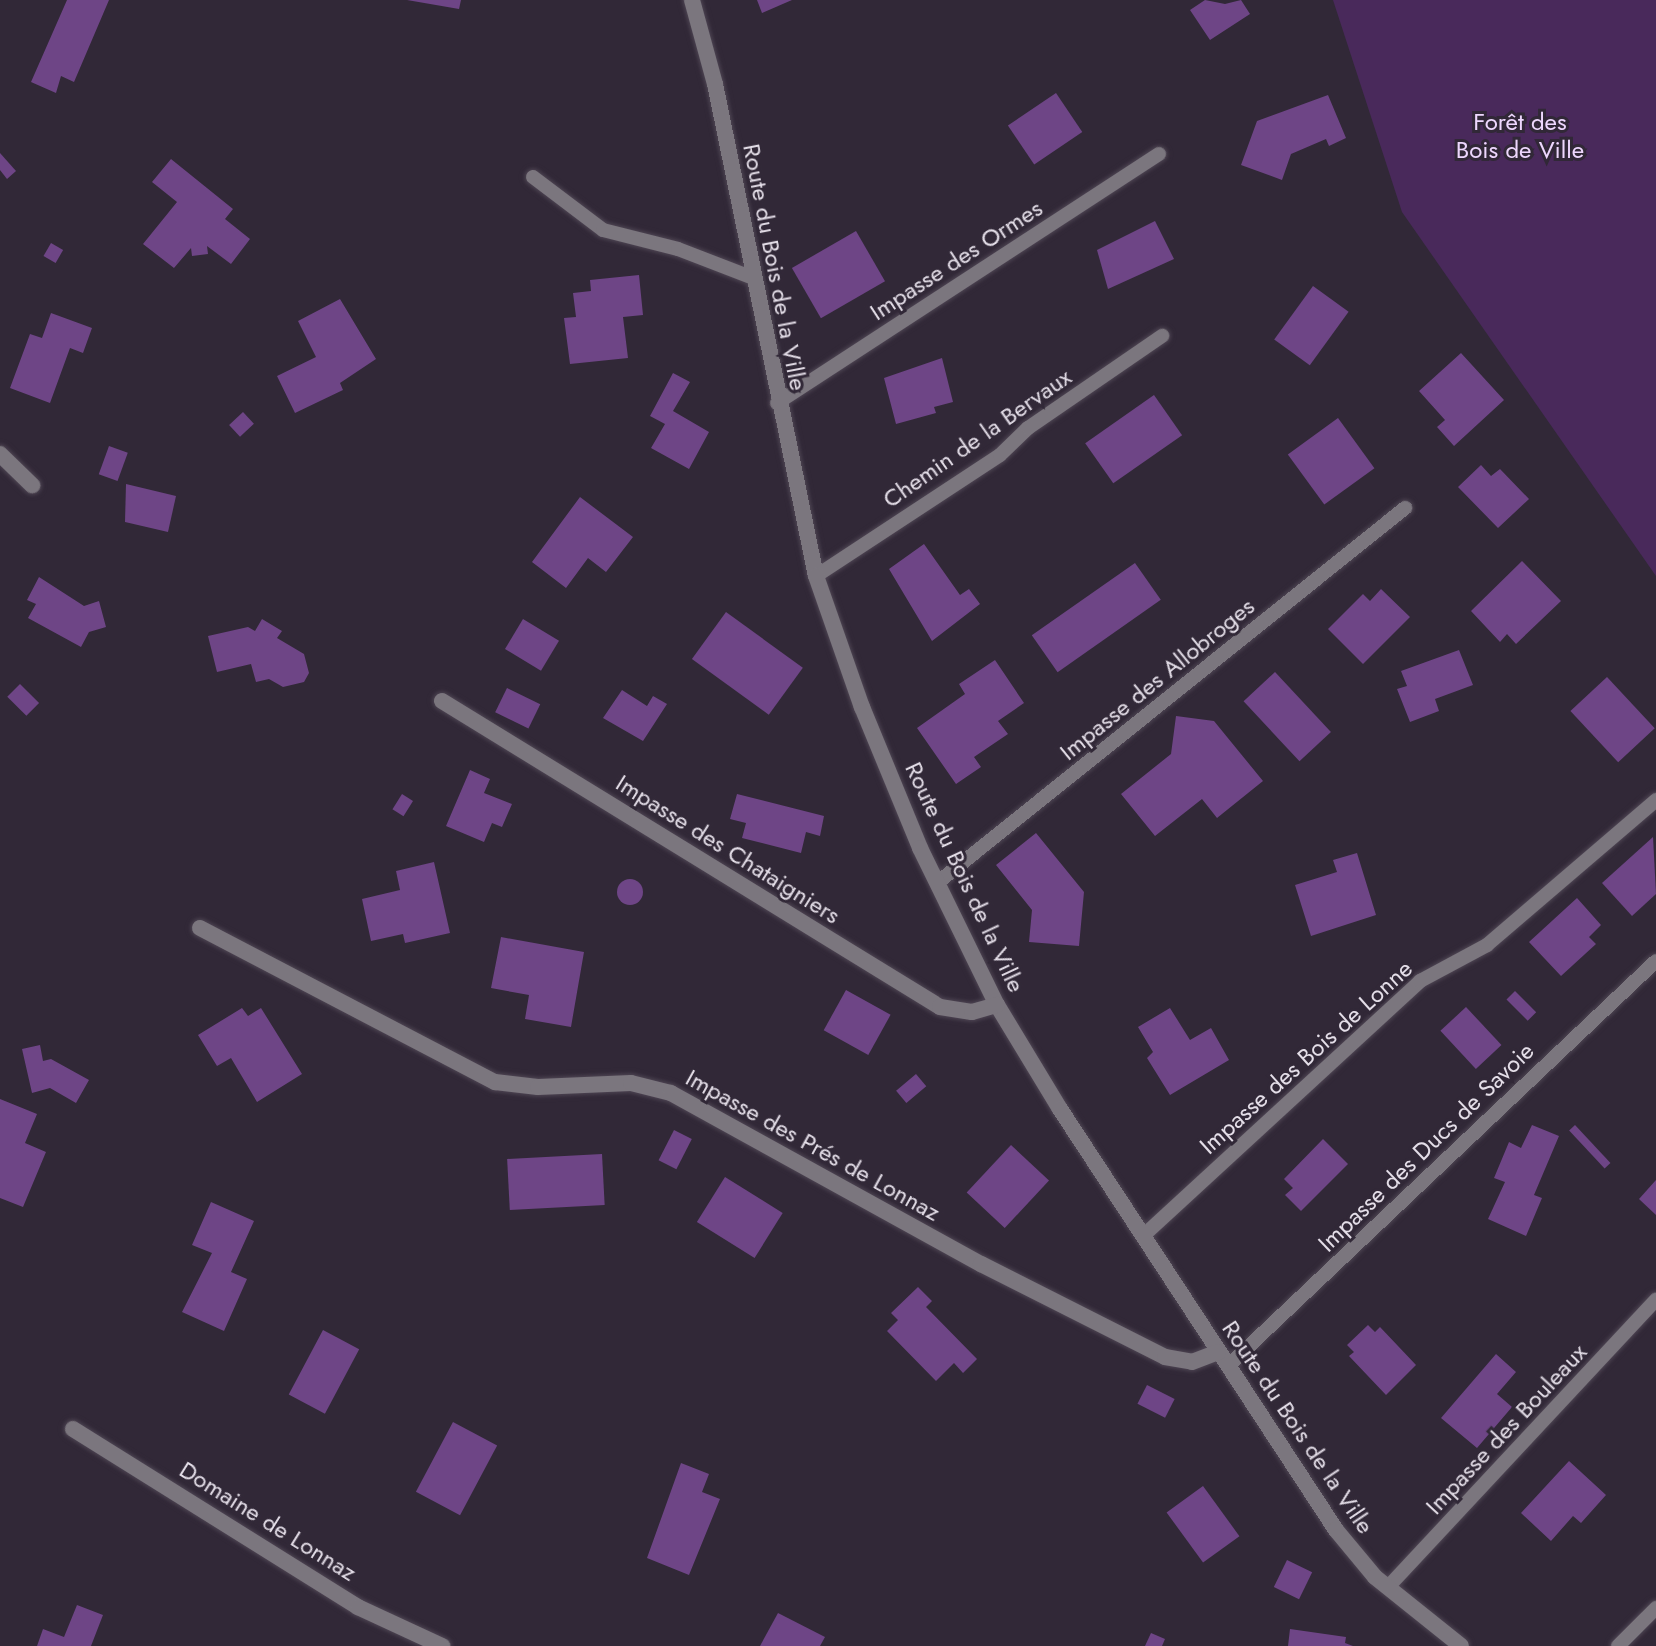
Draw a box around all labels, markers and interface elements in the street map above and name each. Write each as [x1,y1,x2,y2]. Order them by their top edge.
park label: Forêt des Bois de Ville [1456,108,1584,164]
street label: Route du Bois de la Ville [737,141,813,393]
street label: Impasse des Ormes [864,194,1048,326]
street label: Chemin de la Bervaux [877,362,1077,514]
street label: Impasse des Allobroges [1054,592,1260,766]
street label: Route du Bois de la Ville [899,757,1031,997]
street label: Impasse des Chataigniers [611,768,845,930]
street label: Impasse des Bois de Lonne [1194,954,1418,1160]
street label: Impasse des Ducs de Savoie [1312,1036,1540,1258]
street label: Impasse des Prés de Lonnaz [681,1063,945,1227]
street label: Route du Bois de la Ville [1216,1315,1380,1539]
street label: Impasse des Bouleaux [1419,1338,1593,1520]
street label: Domaine de Lonnaz [174,1455,362,1587]

